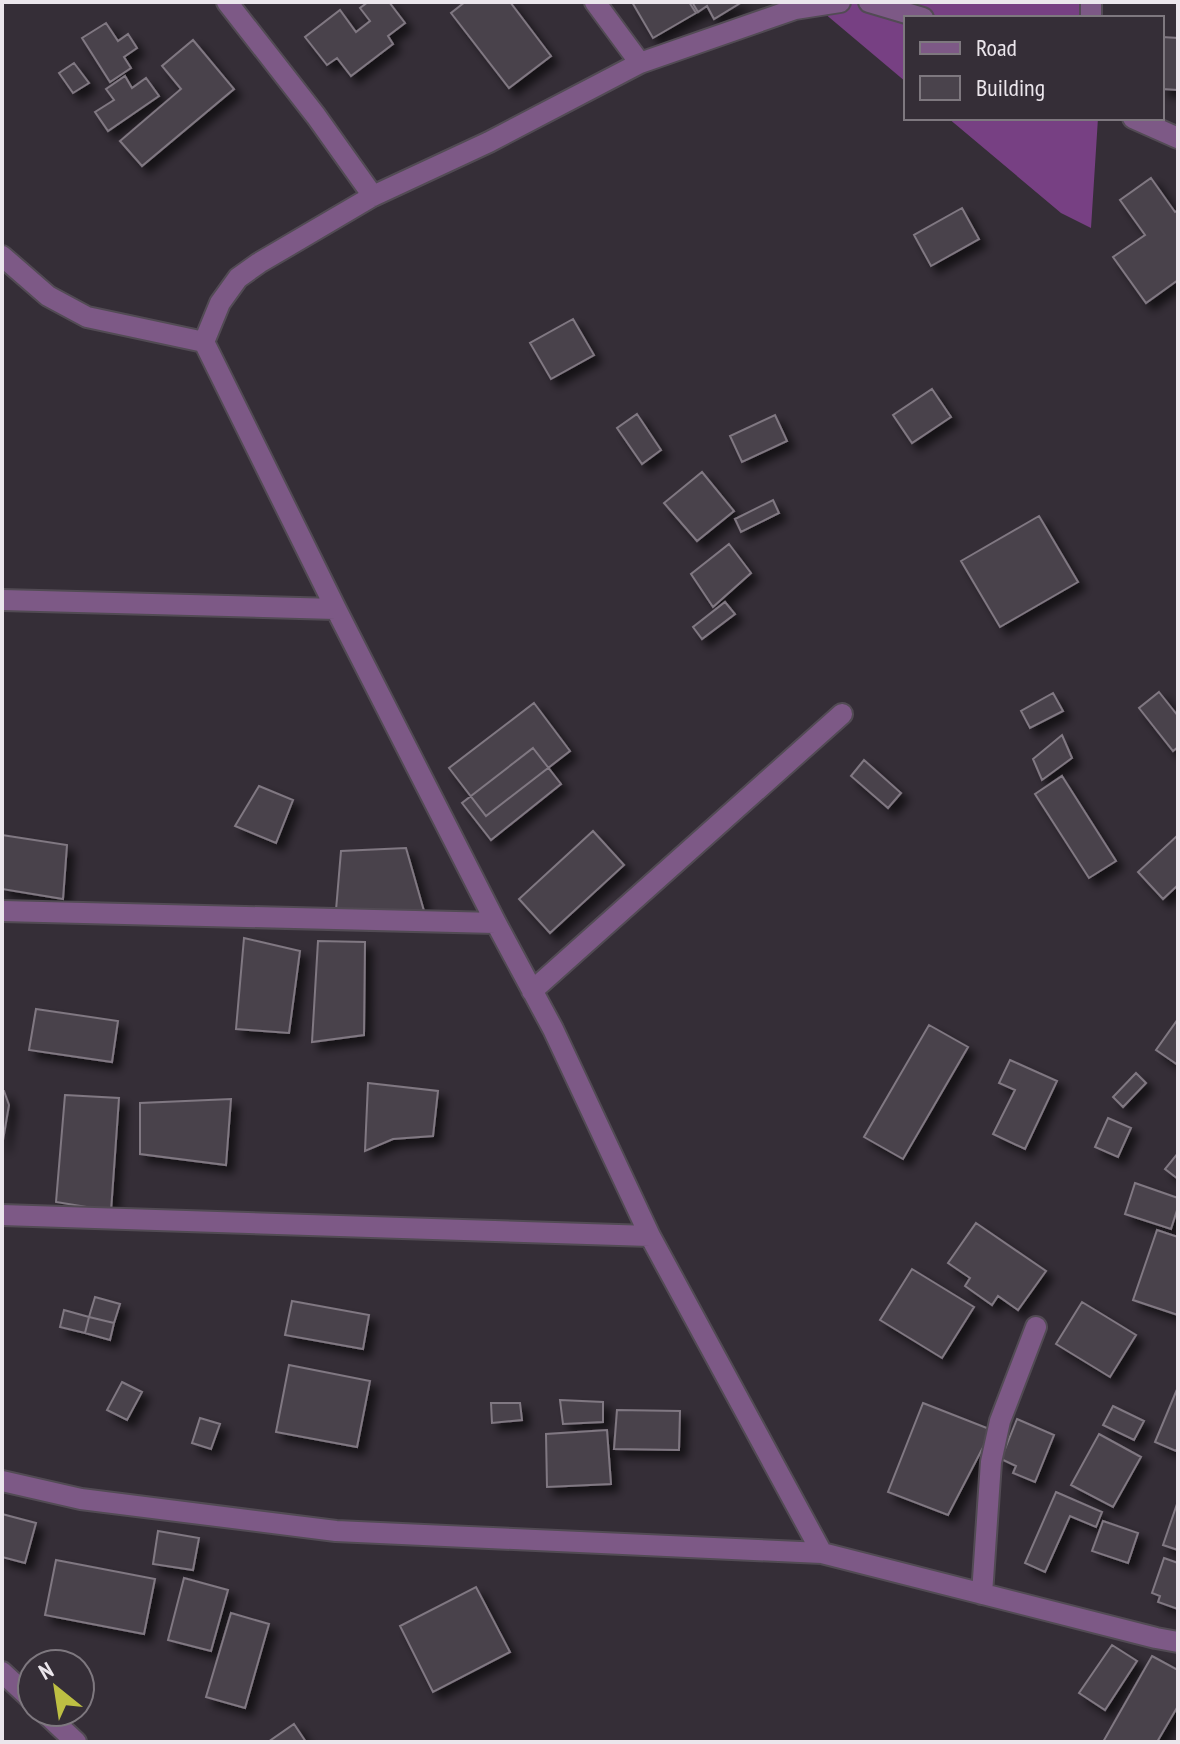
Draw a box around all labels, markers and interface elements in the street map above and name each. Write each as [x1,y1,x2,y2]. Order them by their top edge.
legend [904,16,1164,120]
text: Road [976,32,1017,63]
text: Building [976,72,1045,103]
north arrow [16,1648,96,1728]
text: N [34,1656,58,1686]

